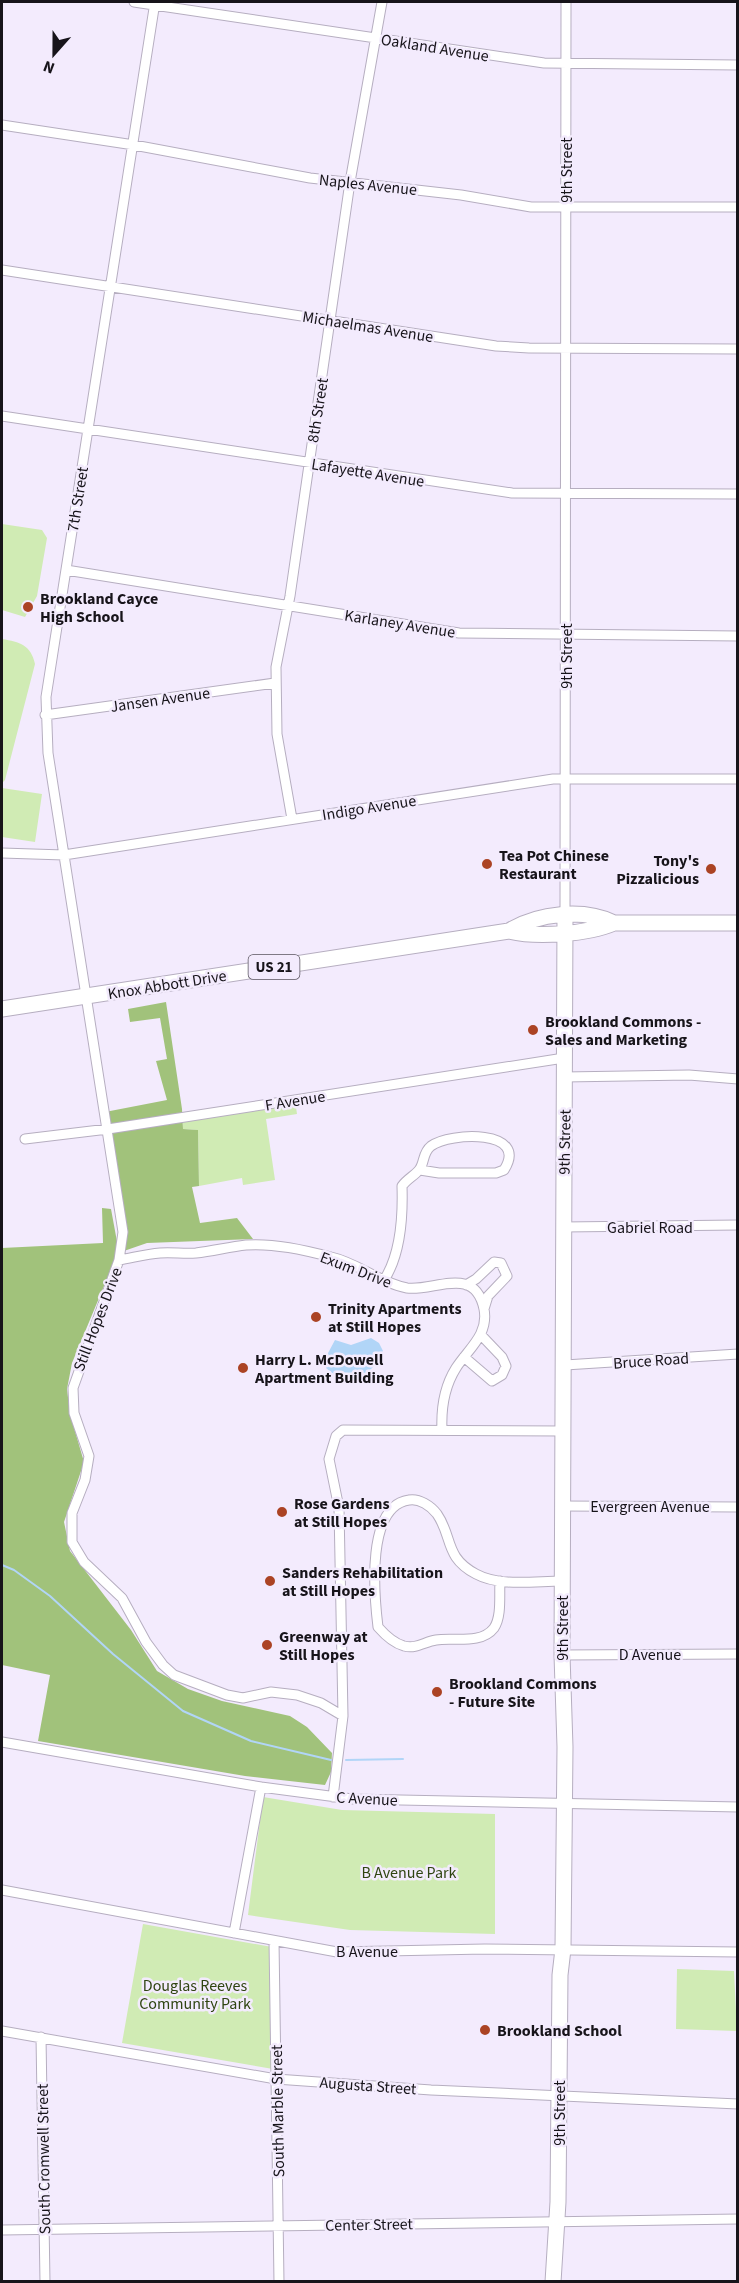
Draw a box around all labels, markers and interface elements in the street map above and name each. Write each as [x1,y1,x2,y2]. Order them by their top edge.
north arrow [24,24,84,84]
street label: Oakland Avenue [379,29,490,67]
text: N [40,55,58,79]
street label: 9th Street [556,137,578,203]
street label: Naples Avenue [318,169,418,201]
street label: Michaelmas Avenue [301,306,435,348]
street label: 8th Street [302,376,334,444]
street label: Lafayette Avenue [310,453,426,493]
street label: 7th Street [62,465,94,533]
place label: Brookland Cayce High School [40,588,158,628]
marker: Brookland Cayce High School [21,600,35,614]
street label: Karlaney Avenue [343,604,457,644]
street label: 9th Street [556,623,578,689]
street label: Jansen Avenue [109,682,211,718]
street label: Indigo Avenue [321,790,418,826]
place label: Tea Pot Chinese Restaurant [499,845,609,885]
place label: Tony's Pizzalicious [616,850,699,890]
marker: Tea Pot Chinese Restaurant [480,857,494,871]
marker: Tony's Pizzalicious [704,862,718,876]
road number: US 21 [248,955,300,979]
street label: Knox Abbott Drive [106,965,228,1005]
place label: Brookland Commons - Sales and Marketing [545,1011,701,1051]
marker: Brookland Commons - Sales and Marketing [526,1023,540,1037]
street label: F Avenue [264,1085,327,1117]
street label: 9th Street [553,1109,577,1175]
street label: Gabriel Road [607,1217,693,1239]
street label: Exum Drive [317,1246,395,1294]
street label: Still Hopes Drive [68,1264,128,1374]
place label: Trinity Apartments at Still Hopes [328,1298,462,1338]
marker: Trinity Apartments at Still Hopes [309,1310,323,1324]
street label: Bruce Road [612,1347,690,1375]
place label: Harry L. McDowell Apartment Building [254,1349,394,1389]
marker: Harry L. McDowell Apartment Building [236,1361,250,1375]
place label: Rose Gardens at Still Hopes [294,1493,390,1533]
street label: Evergreen Avenue [590,1496,710,1518]
marker: Rose Gardens at Still Hopes [275,1505,289,1519]
place label: Sanders Rehabilitation at Still Hopes [282,1562,443,1602]
marker: Sanders Rehabilitation at Still Hopes [263,1574,277,1588]
street label: 9th Street [552,1595,574,1661]
place label: Greenway at Still Hopes [279,1626,368,1666]
marker: Greenway at Still Hopes [260,1638,274,1652]
street label: D Avenue [619,1644,681,1666]
place label: Brookland Commons - Future Site [449,1673,597,1713]
marker: Brookland Commons - Future Site [430,1685,444,1699]
street label: C Avenue [336,1786,398,1812]
park label: B Avenue Park [361,1862,457,1884]
street label: B Avenue [336,1941,398,1963]
park label: Douglas Reeves Community Park [139,1975,251,2015]
place label: Brookland School [497,2020,622,2042]
marker: Brookland School [478,2023,492,2037]
street label: South Marble Street [266,2044,290,2177]
street label: Augusta Street [319,2072,418,2100]
street label: 9th Street [549,2080,571,2146]
street label: South Cromwell Street [32,2083,56,2234]
street label: Center Street [325,2213,414,2237]

